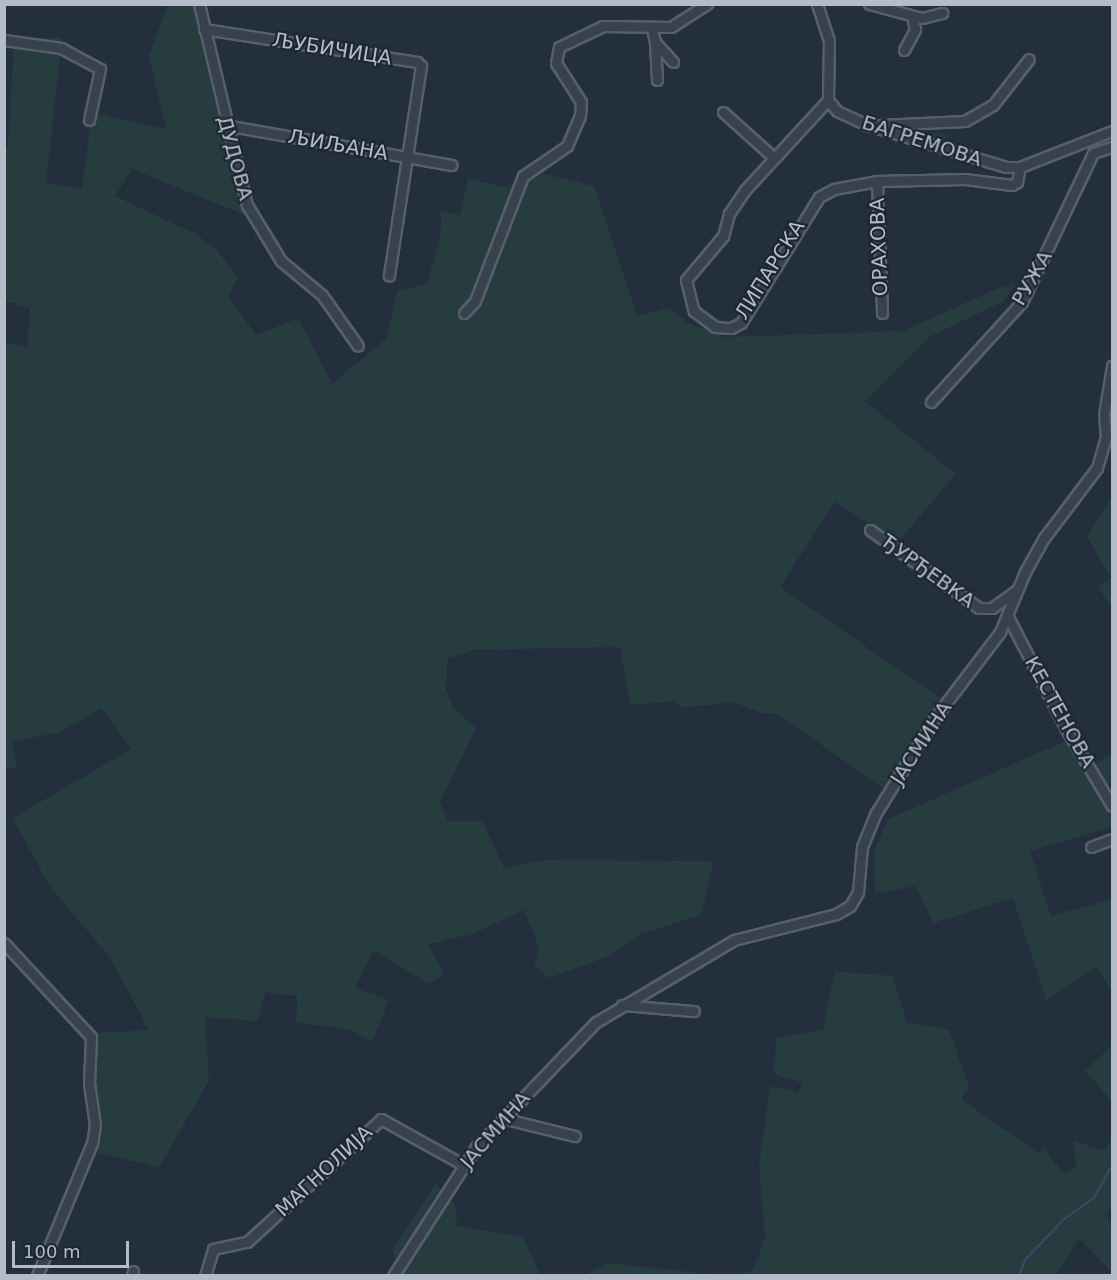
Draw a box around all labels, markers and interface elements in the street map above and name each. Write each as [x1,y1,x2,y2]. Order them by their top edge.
street label: ЉУБИЧИЦА [271,28,393,70]
street label: БАГРЕМОВА [859,110,985,172]
street label: ДУДОВА [212,113,258,203]
street label: ЉИЉАНА [286,124,390,166]
street label: ОРАХОВА [865,197,893,297]
street label: ЛИПАРСКА [730,216,810,324]
street label: РУЖА [1007,246,1057,310]
street label: ЂУРЂЕВКА [876,529,980,613]
street label: КЕСТЕНОВА [1019,652,1101,772]
street label: ЈАСМИНА [885,697,957,789]
street label: ЈАСМИНА [455,1086,535,1174]
street label: МАГНОЛИЈА [271,1120,377,1222]
scale bar [15,1229,132,1267]
text: 100 m [23,1241,81,1262]

